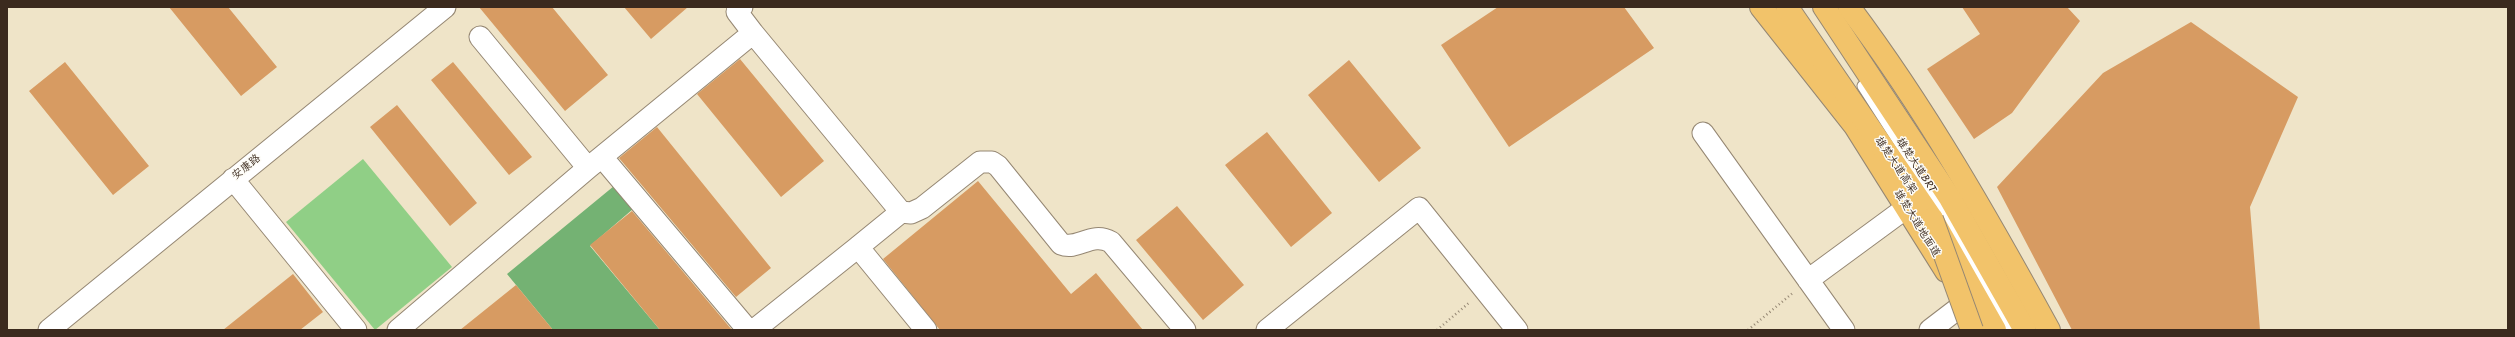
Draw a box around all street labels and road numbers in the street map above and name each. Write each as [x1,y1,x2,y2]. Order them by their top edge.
street label: 雄楚大道高架 [1871,135,1919,197]
street label: 雄楚大道BRT [1892,136,1938,196]
street label: 安康路 [230,152,264,184]
street label: 雄楚大道地面道 [1890,188,1942,260]

